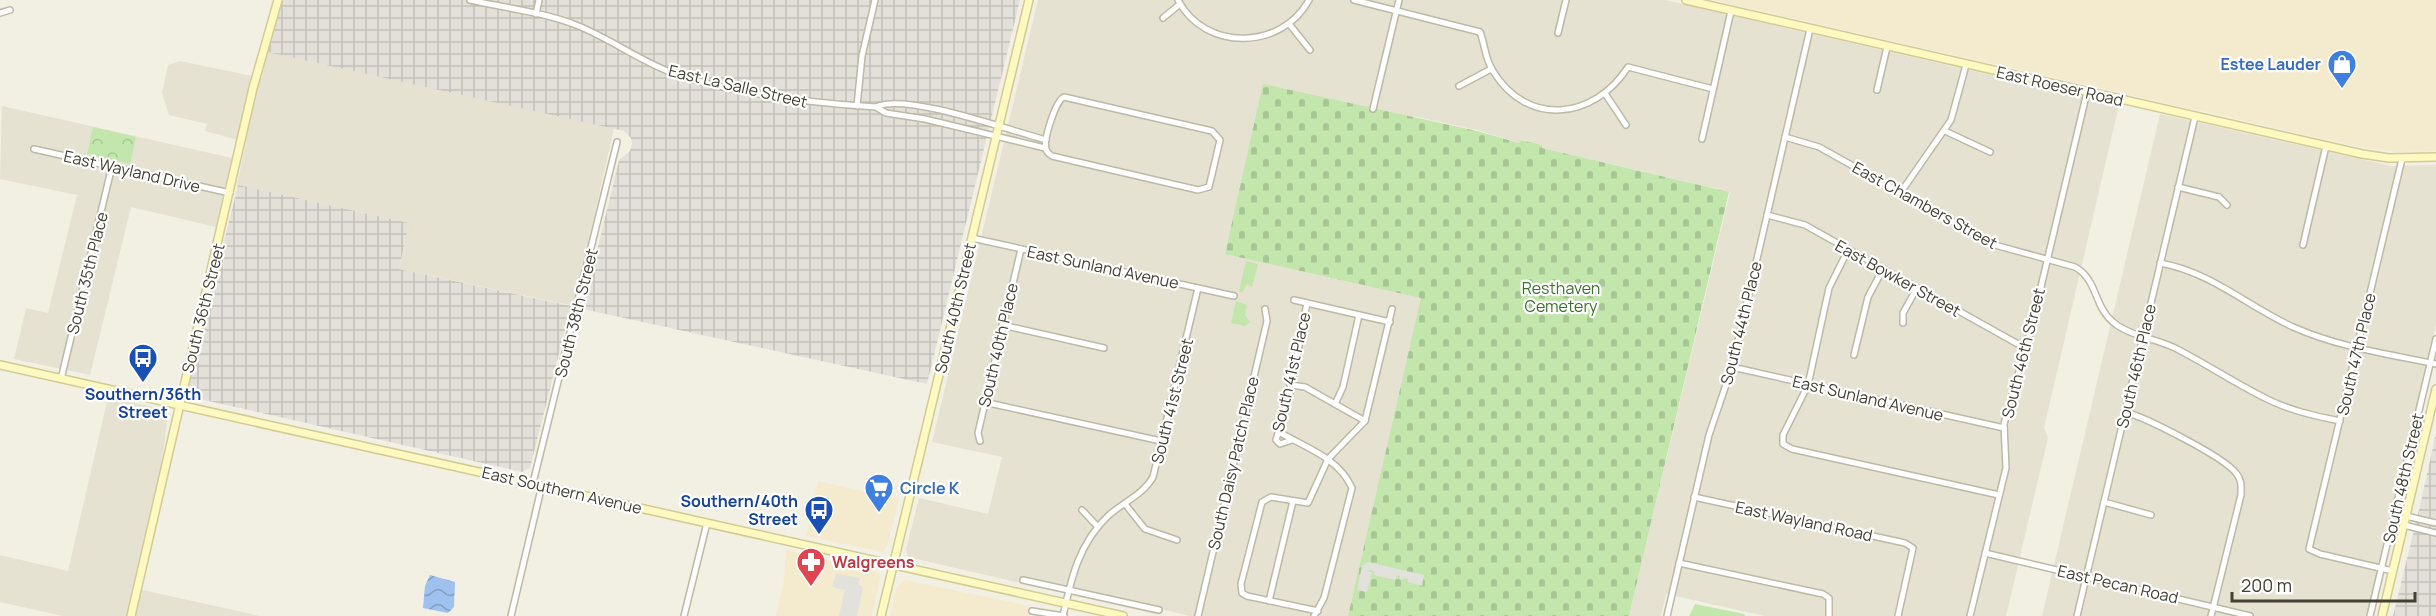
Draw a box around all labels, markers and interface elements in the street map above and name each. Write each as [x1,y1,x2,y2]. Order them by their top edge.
shop icon: Estee Lauder [2326,48,2358,90]
place label: Estee Lauder [2220,53,2321,75]
street label: East La Salle Street [666,59,810,113]
street label: East Roeser Road [1994,61,2126,111]
street label: East Wayland Drive [62,145,202,197]
street label: East Chambers Street [1849,156,2001,254]
street label: South 35th Place [61,209,113,337]
street label: East Bowker Street [1831,234,1965,322]
street label: East Sunland Avenue [1025,240,1181,294]
street label: South 36th Street [176,241,230,375]
street label: South 40th Street [929,241,981,375]
street label: South 38th Street [549,246,603,380]
street label: South 44th Place [1715,259,1767,387]
park label: Resthaven Cemetery [1522,277,1600,317]
street label: South 40th Place [973,281,1023,409]
street label: South 46th Street [1996,286,2050,420]
street label: South 47th Place [2331,291,2381,417]
street label: South 46th Place [2111,302,2161,430]
street label: South 41st Place [1267,310,1315,434]
street label: South 41st Street [1146,336,1198,466]
bus stop icon: Southern/36th Street [127,342,159,384]
street label: East Sunland Avenue [1790,370,1946,426]
street label: South Daisy Patch Place [1202,374,1264,552]
place label: Southern/36th Street [85,383,201,423]
street label: South 48th Street [2377,411,2429,545]
street label: East Southern Avenue [480,461,644,519]
supermarket icon: Circle K [863,472,895,514]
place label: Circle K [900,477,960,499]
place label: Southern/40th Street [680,490,798,530]
bus stop icon: Southern/40th Street [803,494,835,536]
street label: East Wayland Road [1733,496,1875,546]
pharmacy icon: Walgreens [795,546,827,588]
place label: Walgreens [832,551,915,573]
street label: East Pecan Road [2055,559,2181,609]
scale bar [2232,565,2415,603]
text: 200 m [2241,573,2292,597]

